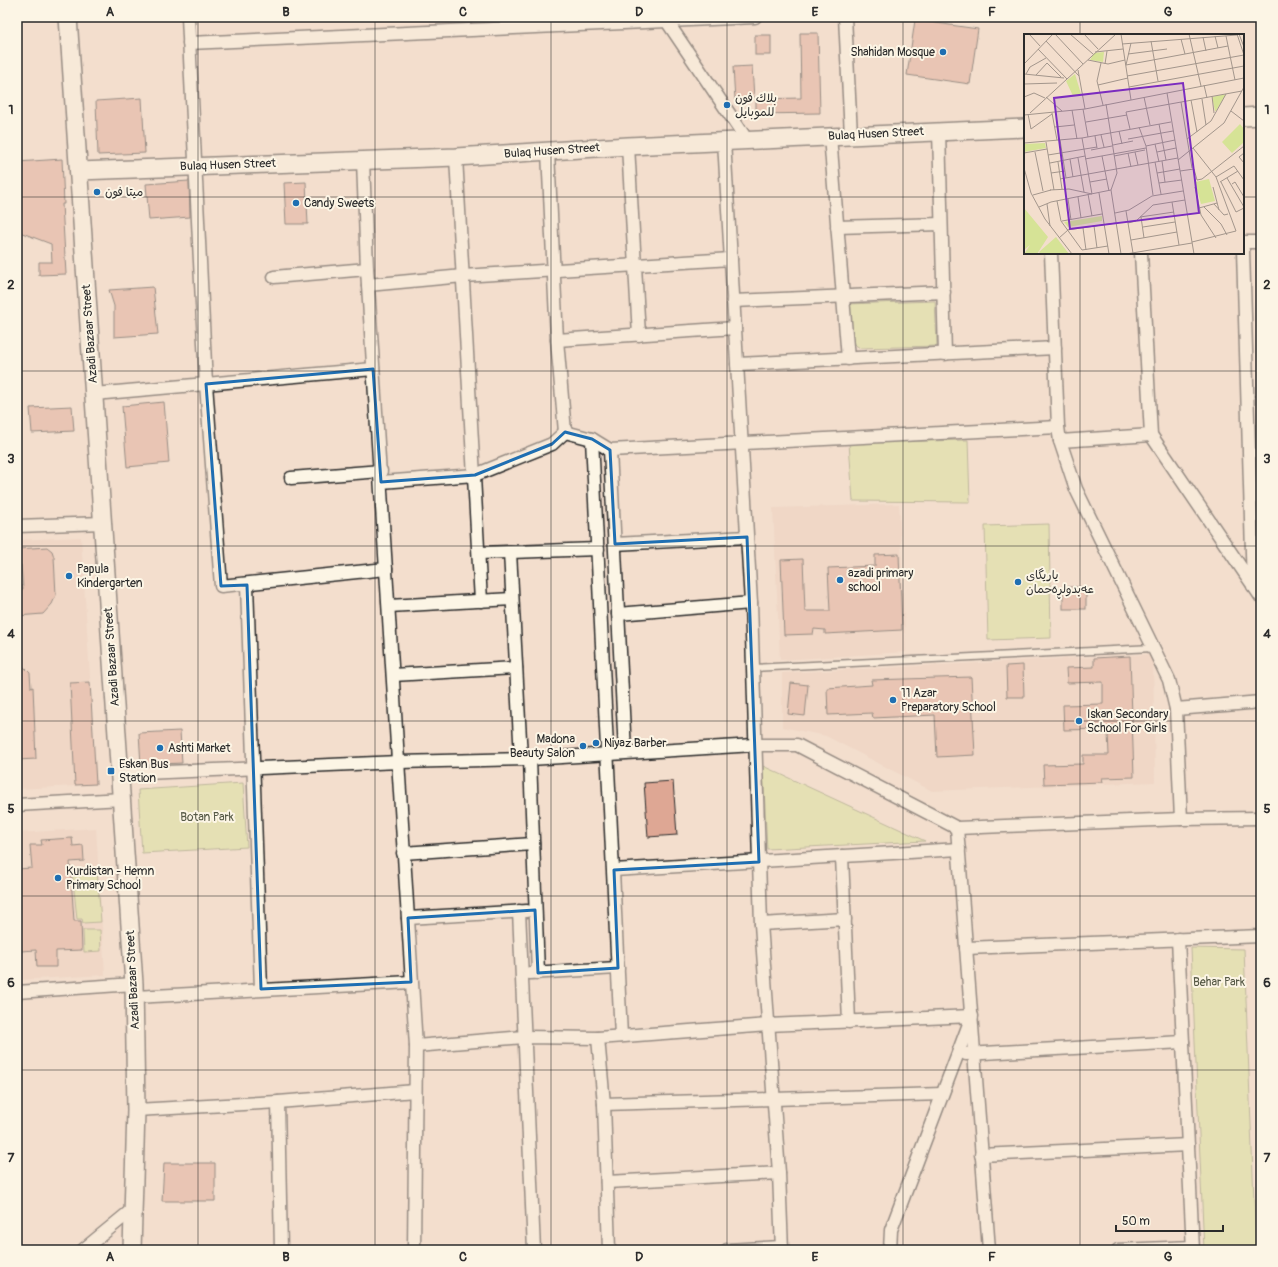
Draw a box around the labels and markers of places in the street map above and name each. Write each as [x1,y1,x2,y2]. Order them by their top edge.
place label: Shahidan Mosque [850,45,935,60]
marker: Shahidan Mosque [938,47,948,57]
place label: بلاك فون للموبايل [735,91,777,120]
marker: بلاك فون للموبايل [722,100,732,110]
place label: ميتا فون [105,185,143,200]
marker: ميتا فون [92,187,102,197]
place label: Candy Sweets [304,196,375,211]
marker: Candy Sweets [291,198,301,208]
place label: Papula Kindergarten [77,562,143,591]
place label: azadi primary school [848,566,913,595]
place label: یاریگای عەبدولڕەحمان [1026,568,1094,599]
marker: Papula Kindergarten [64,571,74,581]
marker: azadi primary school [835,575,845,585]
marker: یاریگای عەبدولڕەحمان [1013,577,1023,587]
place label: 11 Azar Preparatory School [901,686,996,715]
marker: 11 Azar Preparatory School [888,695,898,705]
place label: Iskan Secondary School For Girls [1087,707,1168,736]
marker: Iskan Secondary School For Girls [1074,716,1084,726]
place label: Madona Beauty Salon [510,732,575,761]
place label: Niyaz Barber [604,736,667,751]
marker: Niyaz Barber [591,738,601,748]
place label: Ashti Market [168,741,231,756]
marker: Madona Beauty Salon [578,741,588,751]
marker: Ashti Market [155,743,165,753]
place label: Eskan Bus Station [119,757,169,786]
marker: Eskan Bus Station [106,766,116,776]
place label: Kurdistan - Hemn Primary School [66,864,154,893]
marker: Kurdistan - Hemn Primary School [53,873,63,883]

